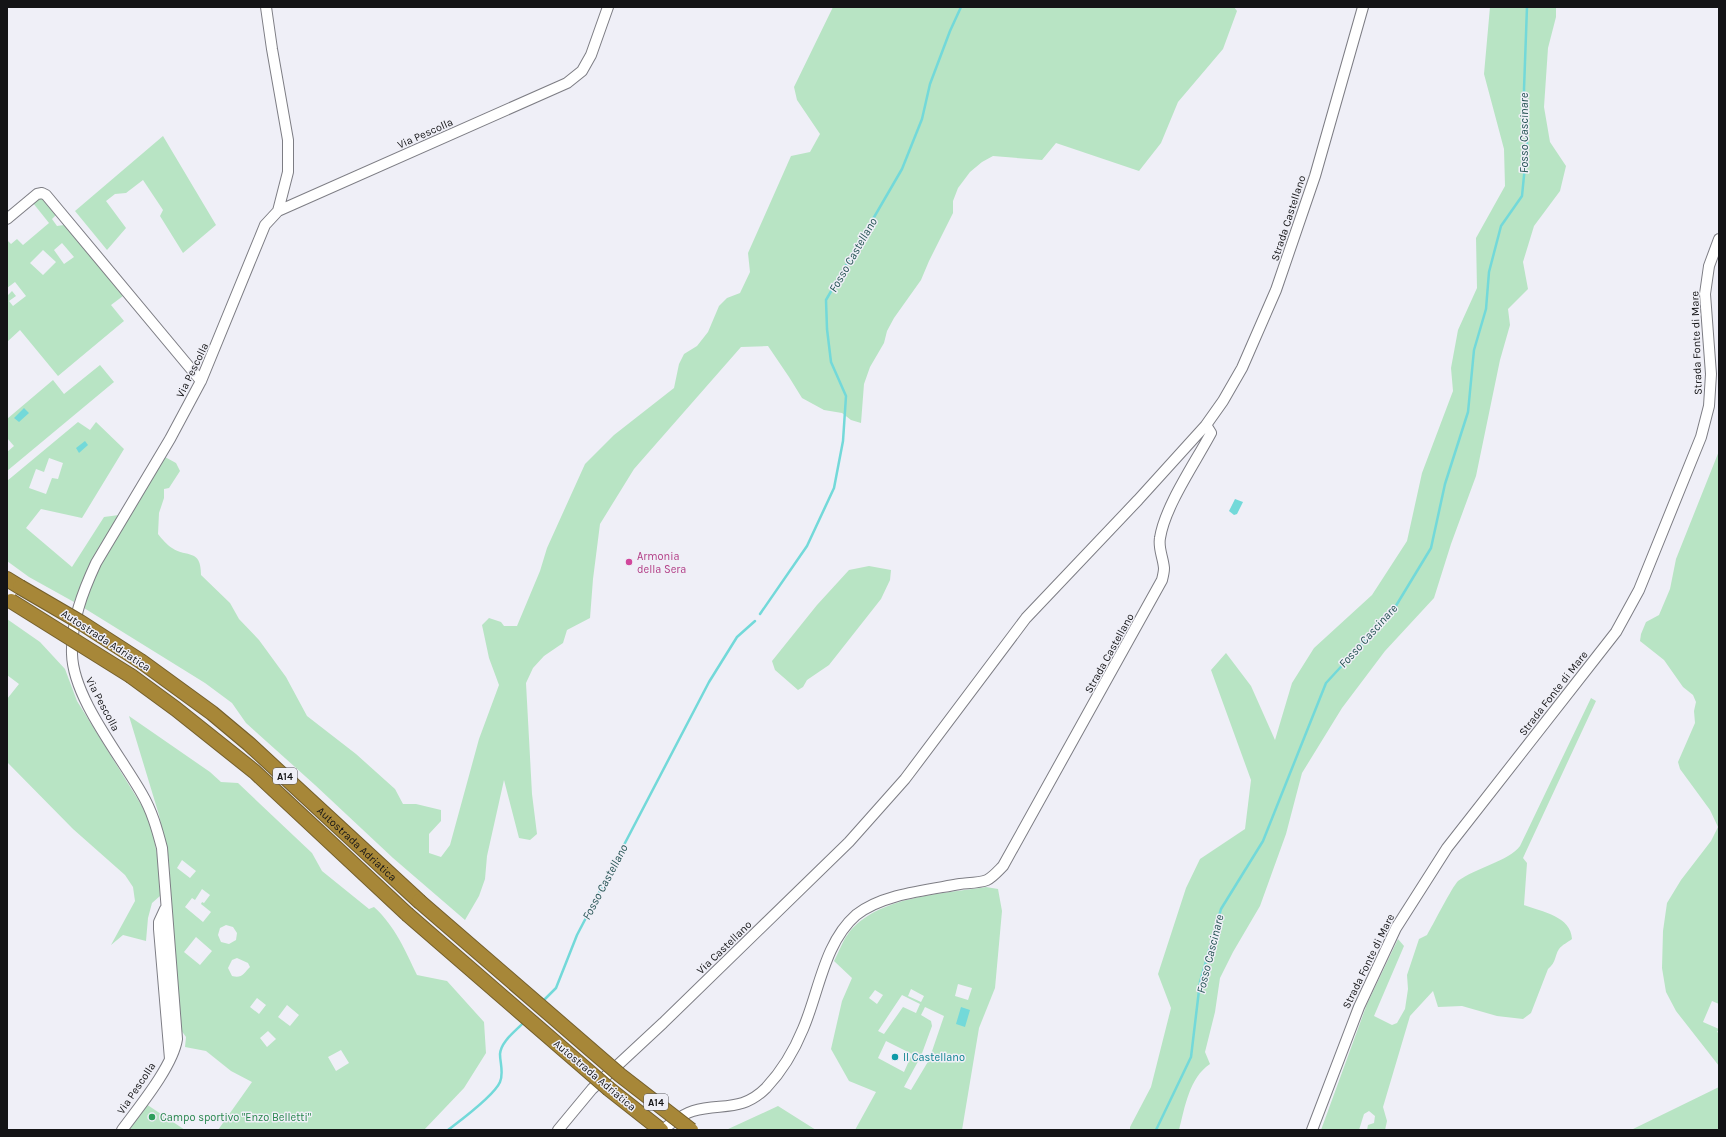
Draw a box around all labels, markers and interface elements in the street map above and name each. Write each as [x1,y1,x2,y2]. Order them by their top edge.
water label: Fosso Cascinare [1517,92,1531,173]
street label: Via Pescolla [395,115,455,152]
street label: Strada Castellano [1269,174,1308,263]
water label: Fosso Castellano [826,215,880,295]
street label: Strada Fonte di Mare [1688,290,1705,395]
street label: Via Pescolla [174,341,211,400]
place label: Armonia della Sera [637,550,686,576]
marker: Armonia della Sera [624,557,634,567]
water label: Fosso Cascinare [1336,601,1400,671]
street label: Autostrada Adriatica [59,607,153,674]
street label: Strada Castellano [1082,611,1137,695]
street label: Strada Fonte di Mare [1516,648,1591,738]
street label: Via Pescolla [83,675,122,734]
road number: A14 [273,768,297,784]
street label: Autostrada Adriatica [314,804,399,884]
water label: Fosso Castellano [579,842,631,922]
street label: Strada Fonte di Mare [1340,911,1397,1011]
water label: Fosso Cascinare [1193,913,1227,995]
street label: Via Castellano [694,918,755,977]
street label: Autostrada Adriatica [551,1037,639,1114]
place label: Il Castellano [903,1051,965,1064]
marker: Il Castellano [890,1052,900,1062]
street label: Via Pescolla [114,1060,158,1117]
road number: A14 [644,1094,668,1110]
place label: Campo sportivo "Enzo Belletti" [160,1111,312,1124]
marker: Campo sportivo "Enzo Belletti" [147,1112,157,1122]

